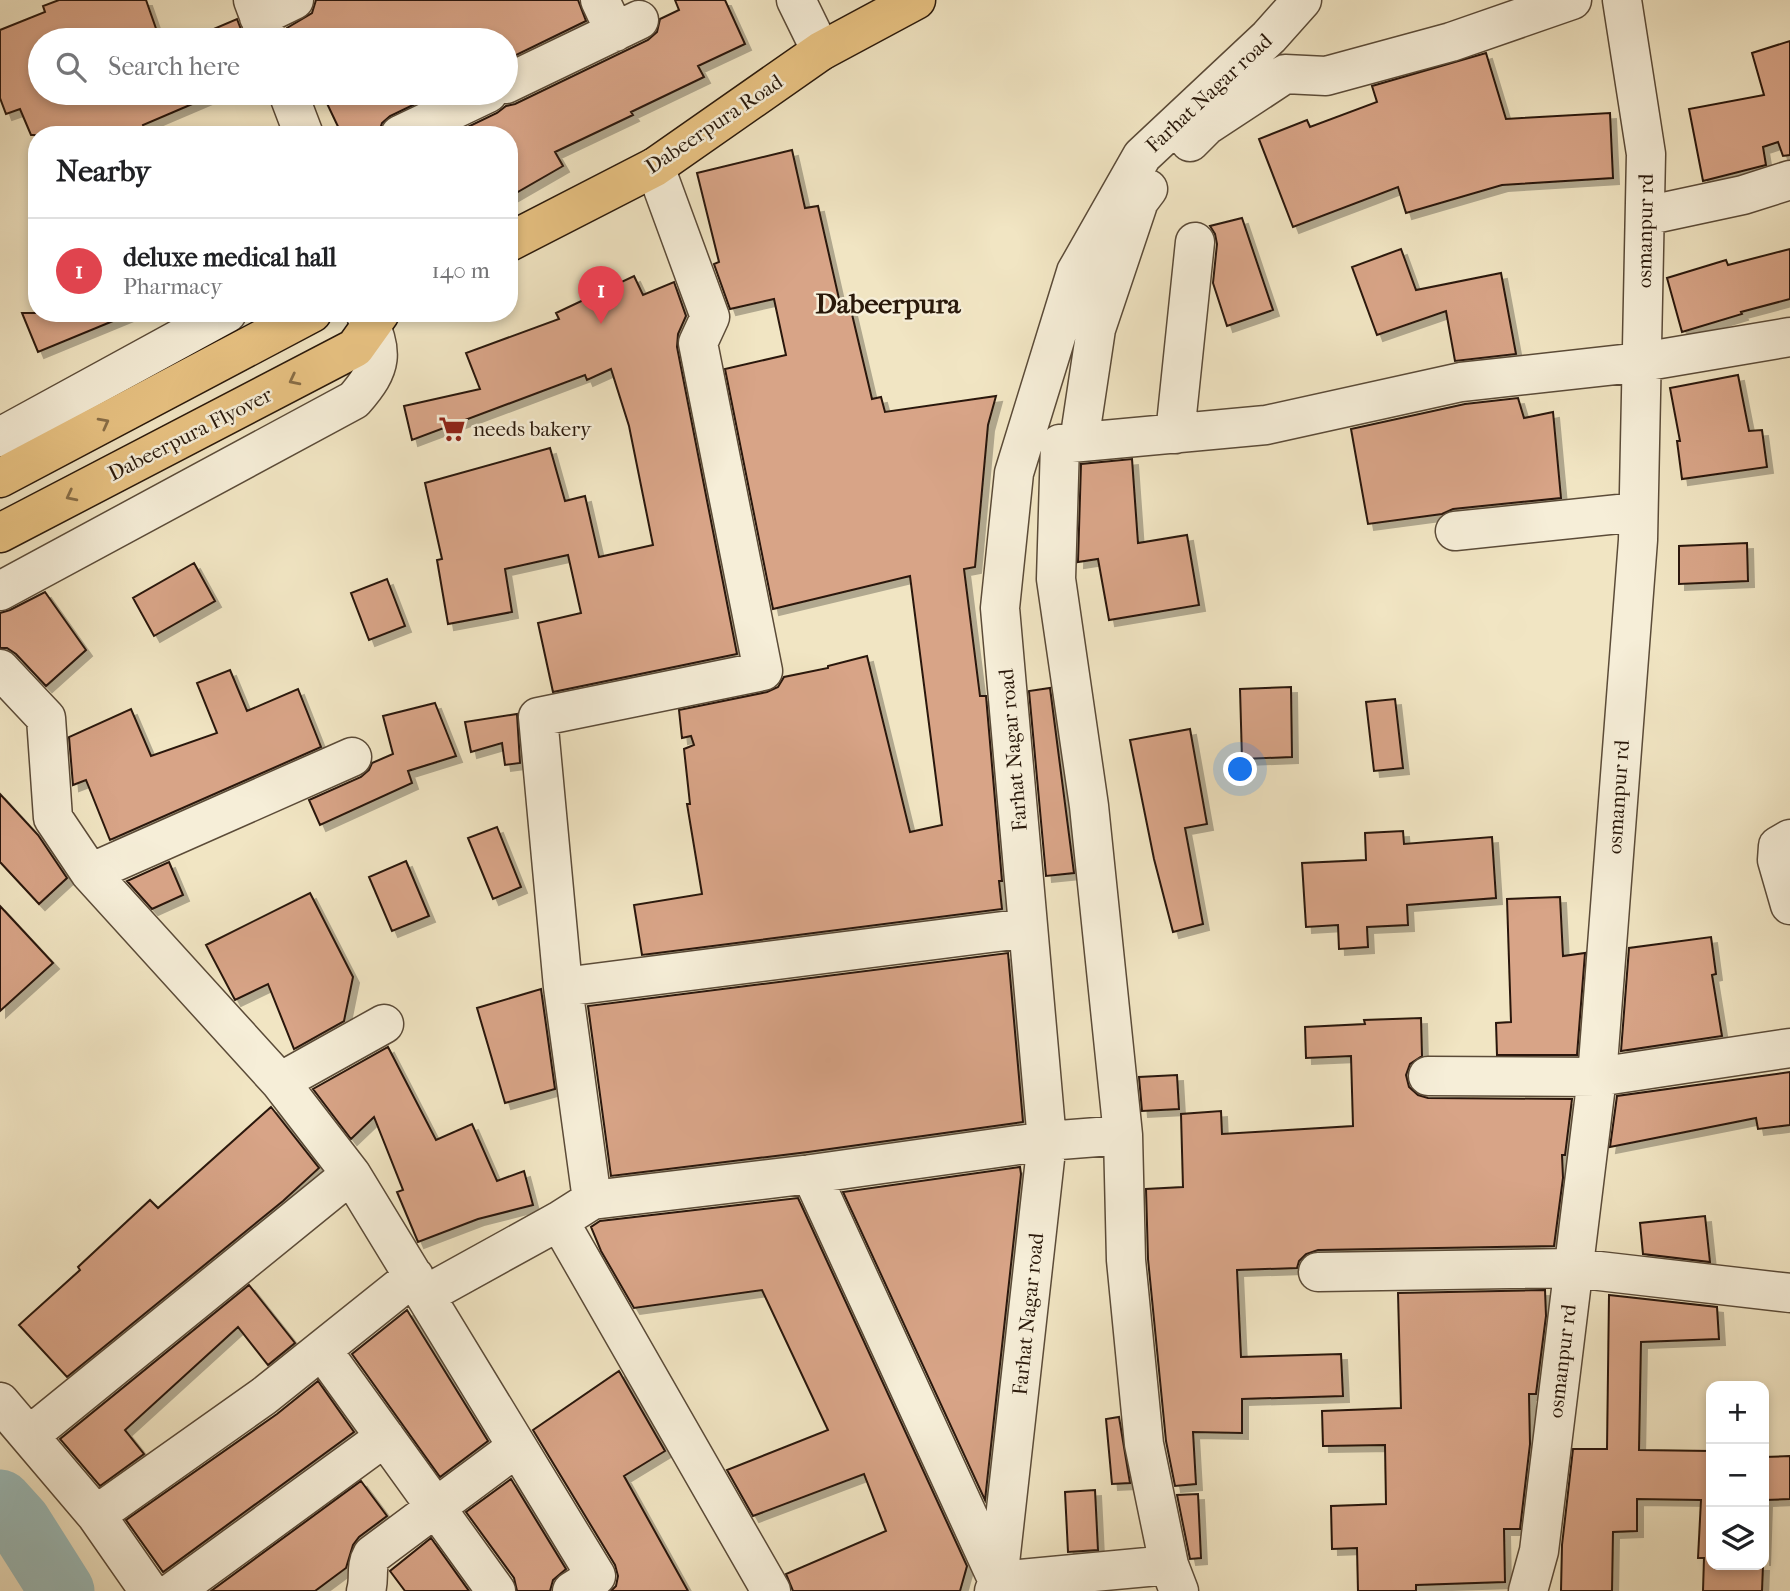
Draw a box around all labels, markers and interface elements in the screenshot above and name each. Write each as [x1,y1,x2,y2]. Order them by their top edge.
search box [28,28,518,105]
street label: Farhat Nagar road [1141,28,1277,157]
icon: search [52,48,90,86]
text: Search here [108,51,240,82]
street label: Dabeerpura Road [641,69,788,179]
text: Nearby [56,154,151,189]
street label: osmanpur rd [1632,173,1658,288]
text: deluxe medical hall [123,242,336,273]
text: 1 [75,257,83,284]
text: 140 m [431,257,490,284]
pin: 1 [578,266,624,324]
text: Pharmacy [123,273,222,300]
district label: Dabeerpura [815,287,962,320]
one-way arrow [289,372,301,385]
street label: Dabeerpura Flyover [104,382,276,486]
supermarket icon: needs bakery [437,414,467,444]
place label: needs bakery [473,417,592,441]
one-way arrow [96,418,109,432]
one-way arrow [65,488,78,502]
street label: Farhat Nagar road [994,667,1032,832]
street label: osmanpur rd [1602,739,1634,855]
your location [1223,752,1257,786]
street label: Farhat Nagar road [1008,1231,1049,1396]
street label: osmanpur rd [1543,1302,1581,1419]
map controls [1706,1381,1769,1570]
button: + [1706,1381,1769,1444]
button: − [1706,1444,1769,1507]
button: layers [1706,1507,1769,1570]

